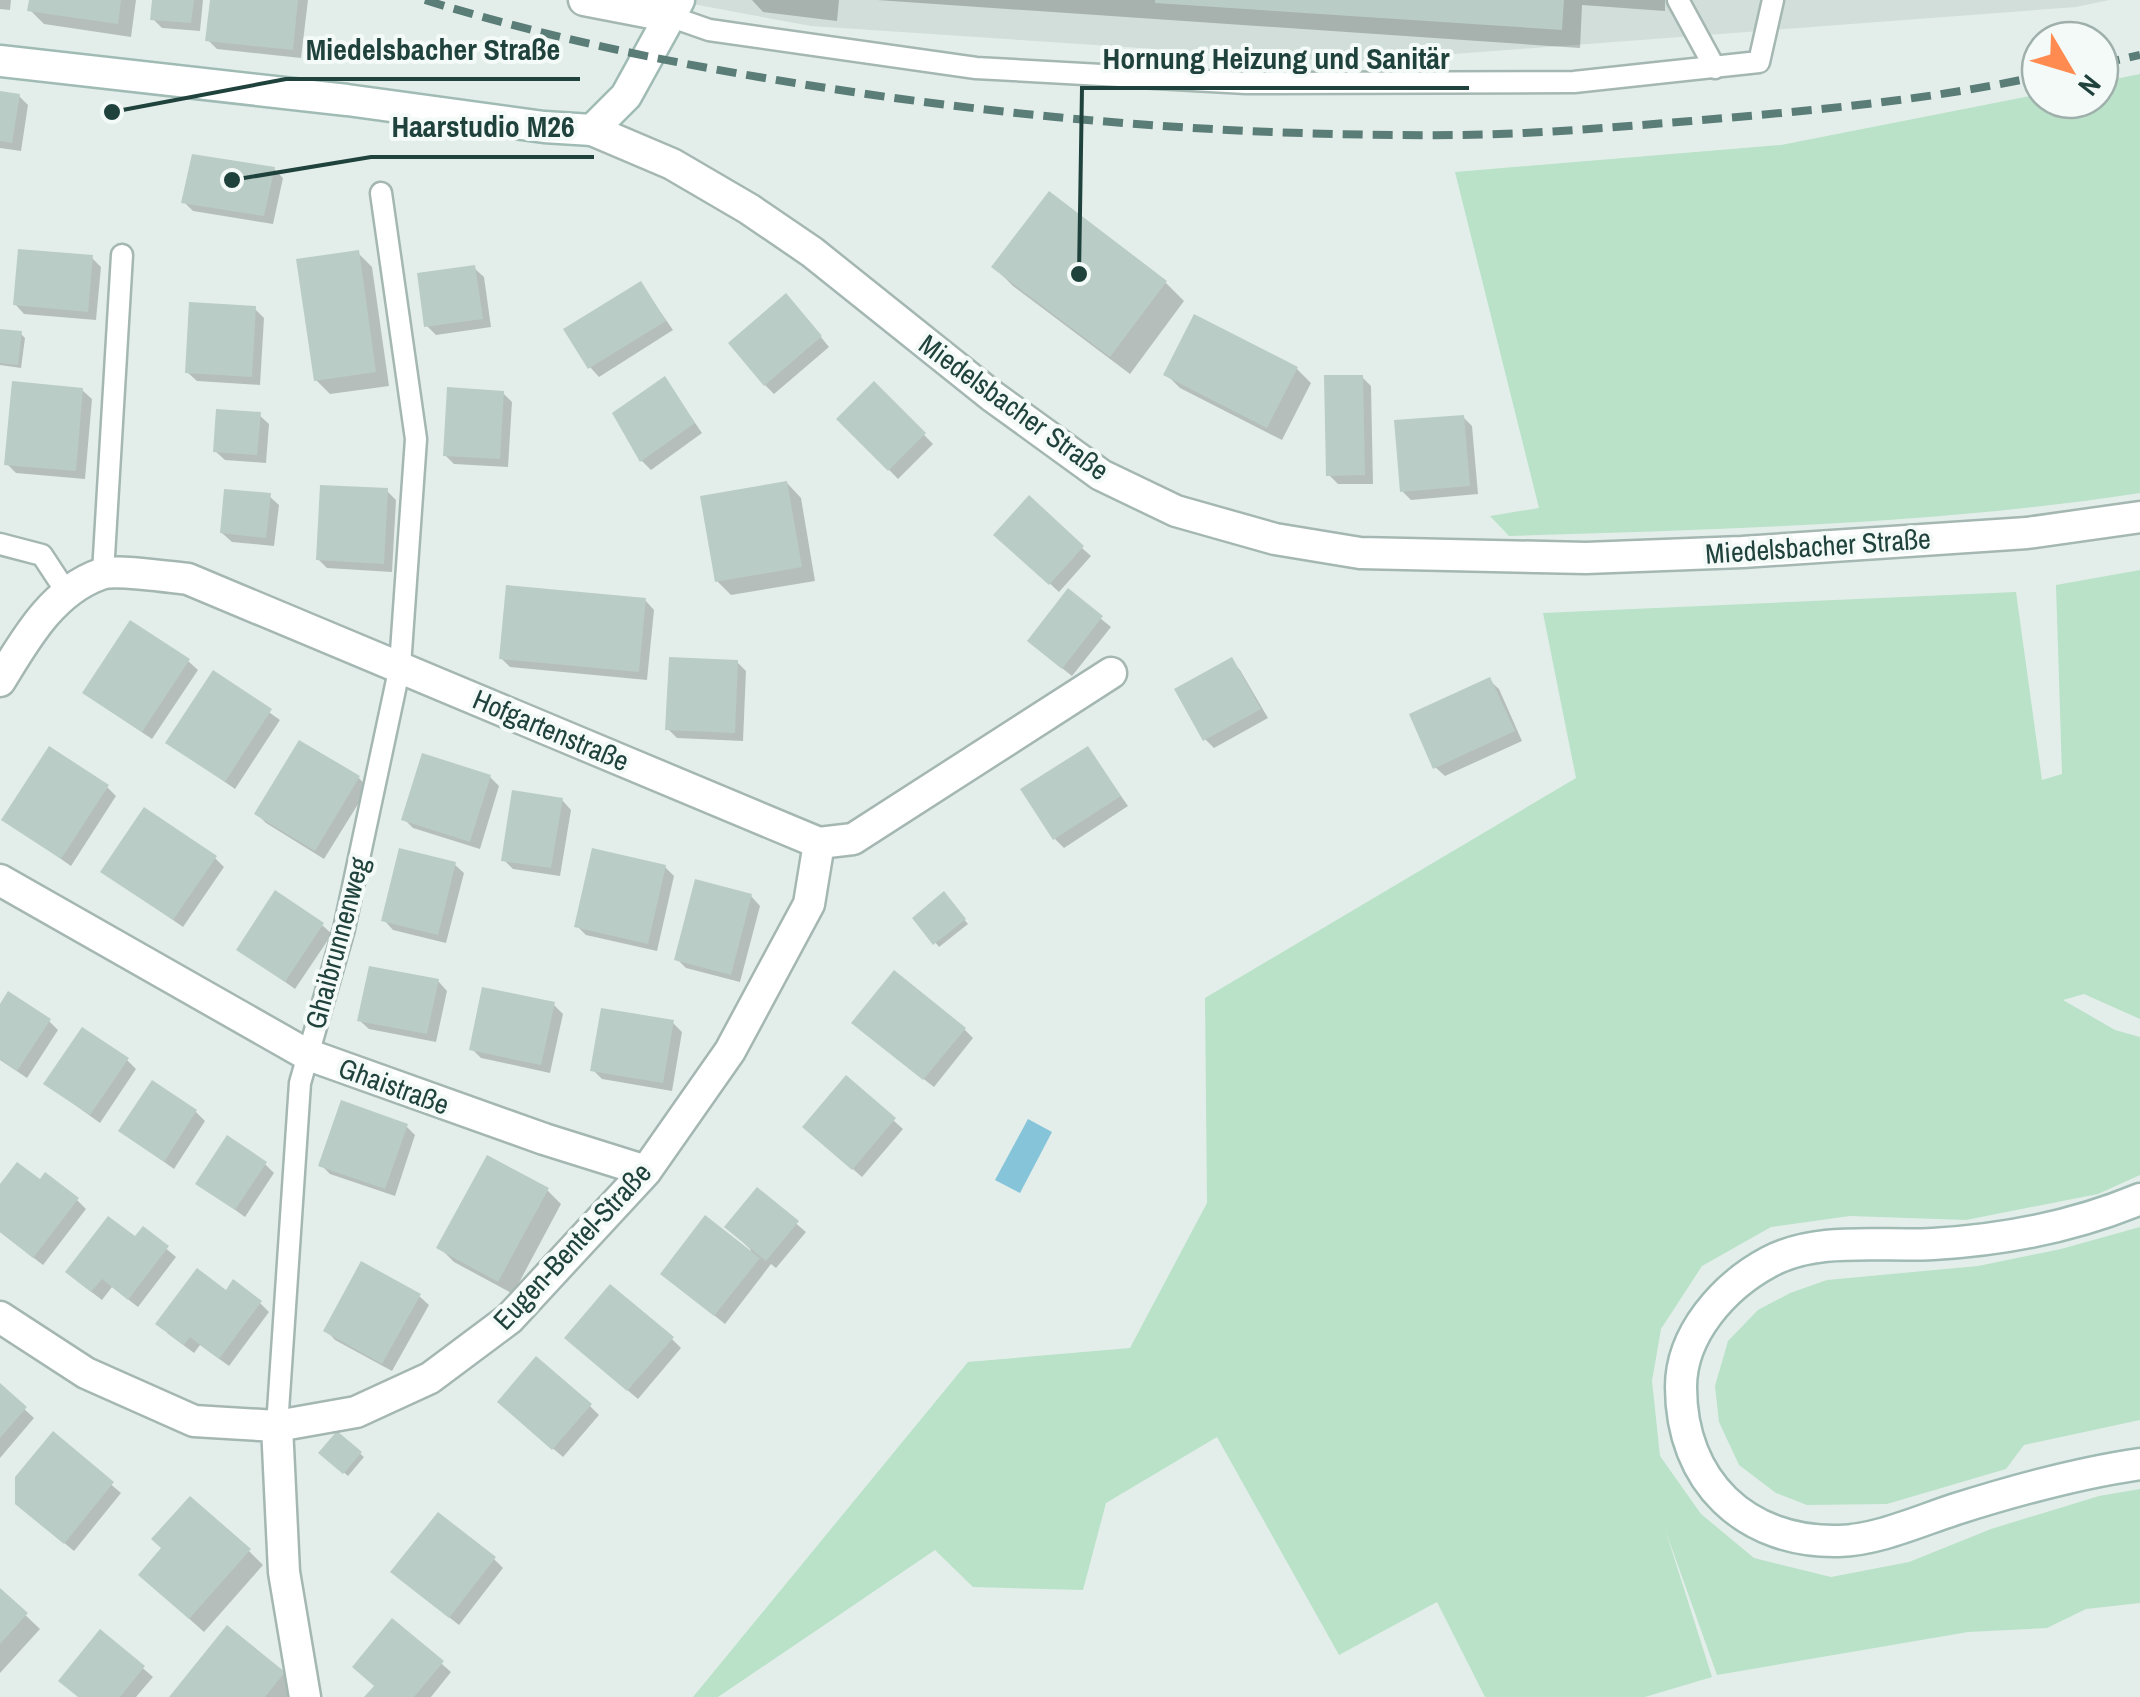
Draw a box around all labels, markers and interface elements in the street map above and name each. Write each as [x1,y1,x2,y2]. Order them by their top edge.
callout: Miedelsbacher Straße [286,19,580,79]
north arrow [2020,20,2120,120]
callout: Hornung Heizung und Sanitär [1082,28,1469,88]
text: Miedelsbacher Straße [306,29,560,69]
text: Hornung Heizung und Sanitär [1102,38,1450,78]
text: N [2070,67,2110,104]
callout: Haarstudio M26 [371,97,594,157]
text: Haarstudio M26 [391,106,575,146]
street label: Miedelsbacher Straße [911,325,1117,489]
street label: Miedelsbacher Straße [1704,519,1932,573]
street label: Hofgartenstraße [467,680,635,780]
street label: Ghaibrunnenweg [296,853,378,1033]
street label: Ghaistraße [334,1049,454,1123]
street label: Eugen-Bentel-Straße [485,1154,659,1338]

